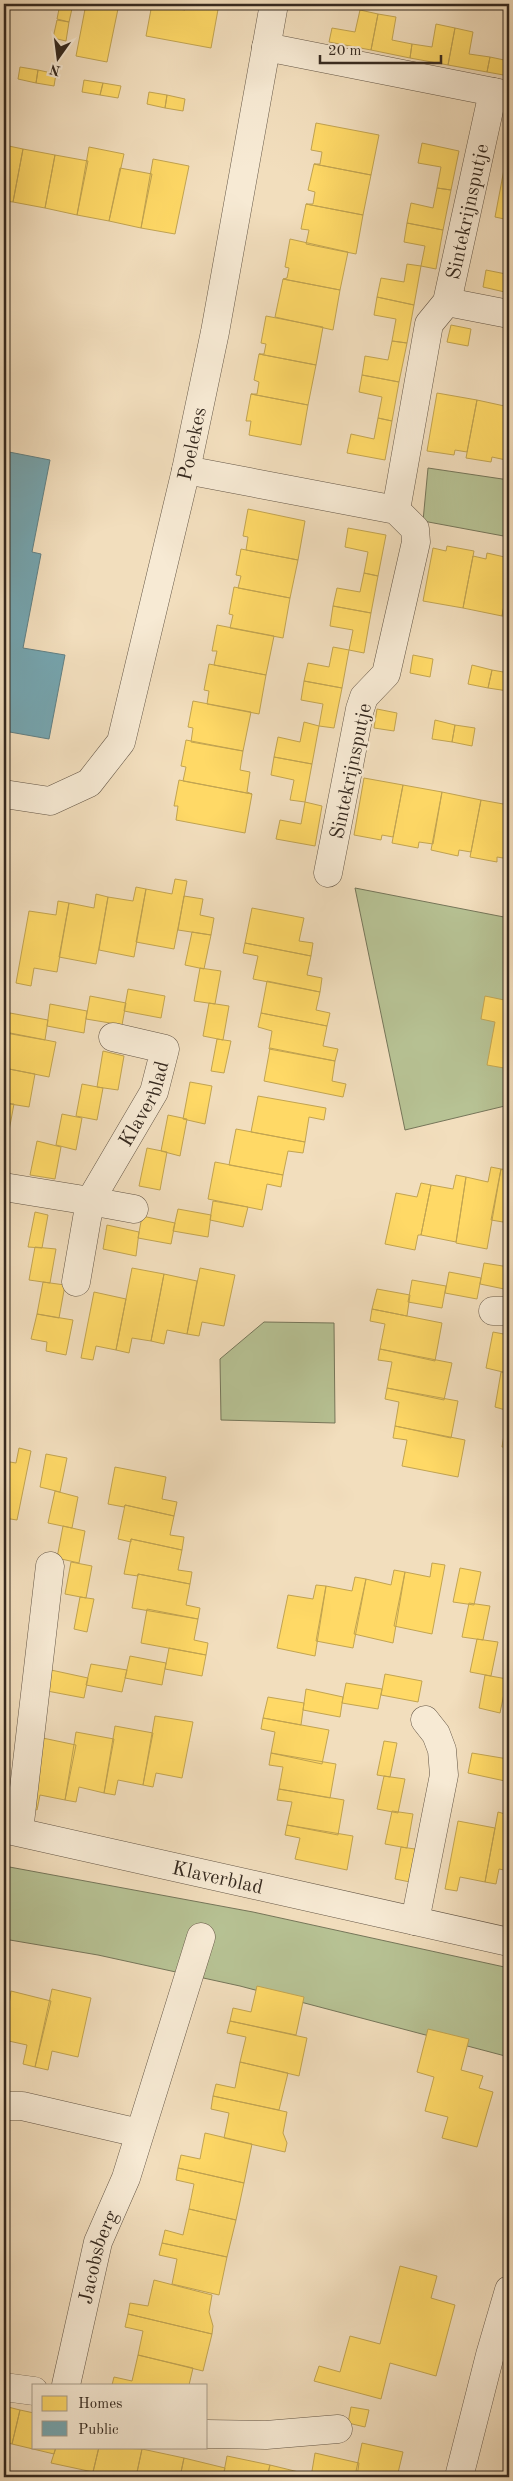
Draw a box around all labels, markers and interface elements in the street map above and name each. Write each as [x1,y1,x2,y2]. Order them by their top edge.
north arrow [32,32,82,82]
scale bar [320,32,442,64]
text: 20 m [328,44,362,59]
text: N [48,61,62,78]
street label: Sintekrijnsputje [444,142,493,282]
street label: Poelekes [176,406,211,483]
street label: Sintekrijnsputje [328,702,376,841]
street label: Klaverblad [116,1059,174,1151]
street label: Klaverblad [170,1859,265,1899]
street label: Jacobsberg [76,2208,123,2306]
legend [32,2384,208,2448]
text: Homes [78,2397,123,2412]
text: Public [78,2423,119,2438]

